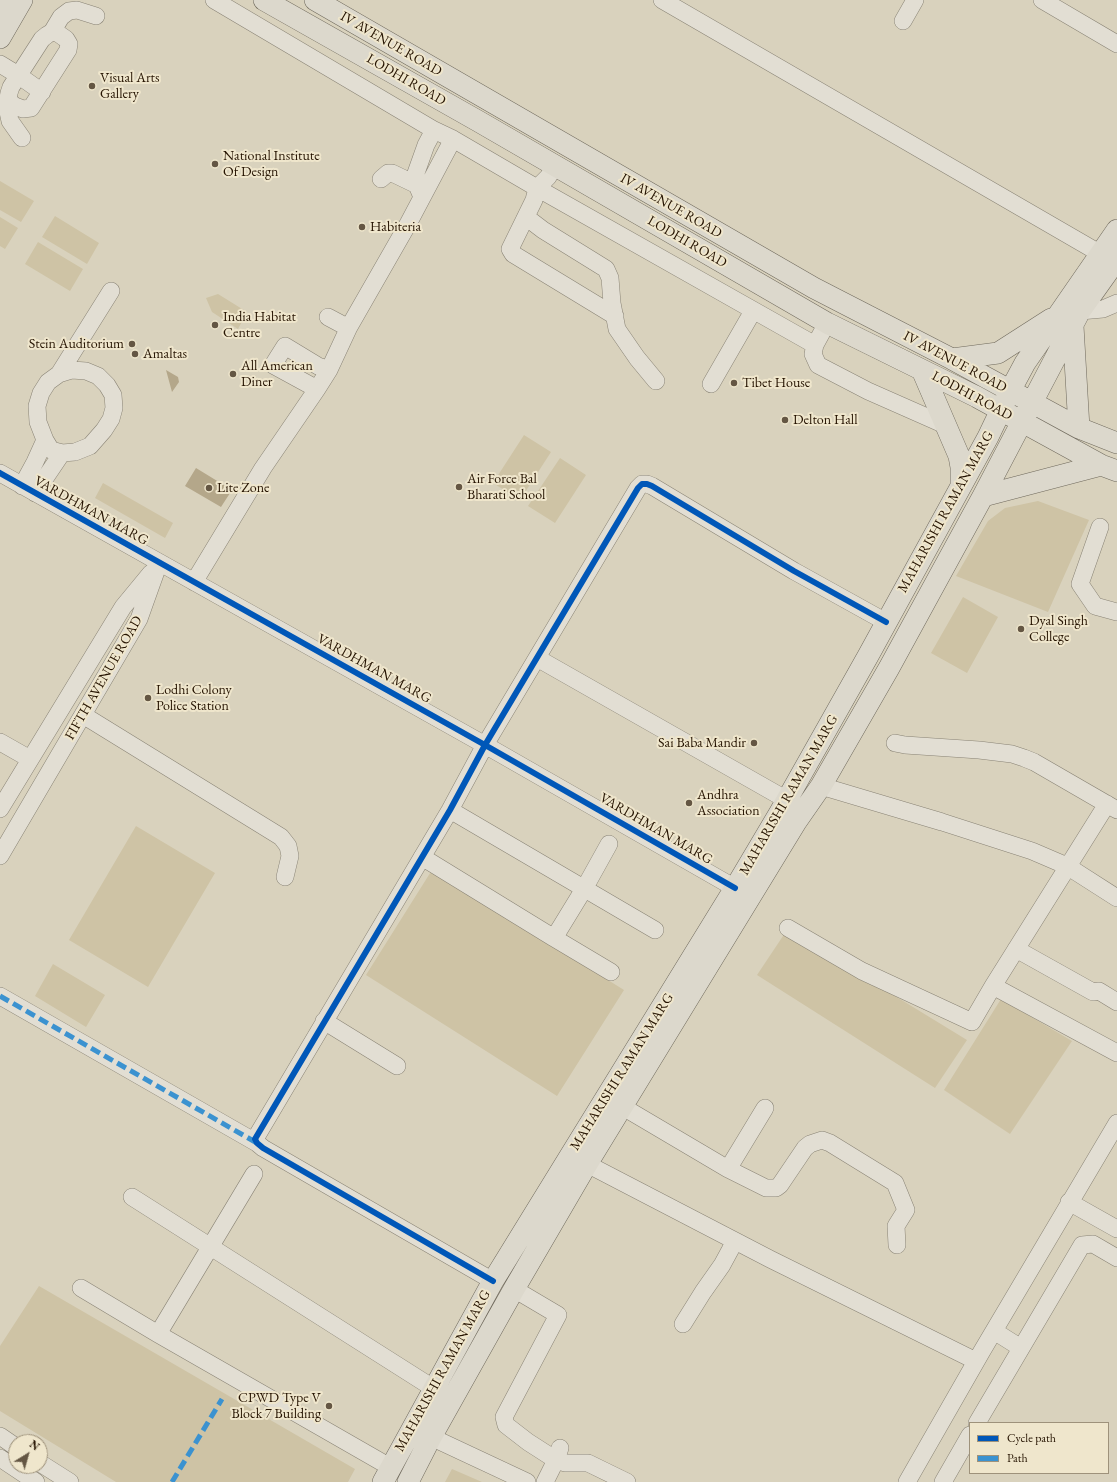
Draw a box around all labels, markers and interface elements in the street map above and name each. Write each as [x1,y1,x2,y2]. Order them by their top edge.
street label: IV AVENUE ROAD [337,8,445,80]
street label: LODHI ROAD [363,51,449,109]
place label: Visual Arts Gallery [100,70,159,102]
marker: Visual Arts Gallery [87,81,97,91]
place label: National Institute Of Design [223,148,320,180]
marker: National Institute Of Design [210,159,220,169]
street label: IV AVENUE ROAD [617,170,725,242]
street label: LODHI ROAD [644,213,730,271]
place label: Habiteria [370,219,421,235]
marker: Habiteria [357,222,367,232]
place label: India Habitat Centre [223,309,296,342]
marker: India Habitat Centre [210,320,220,330]
street label: IV AVENUE ROAD [900,328,1010,396]
place label: Stein Auditorium [29,336,124,352]
marker: Stein Auditorium [127,339,137,349]
place label: Amaltas [143,346,187,362]
marker: Amaltas [130,349,140,359]
place label: All American Diner [241,358,313,390]
street label: LODHI ROAD [929,368,1015,424]
marker: All American Diner [228,369,238,379]
place label: Tibet House [742,375,810,391]
marker: Tibet House [729,378,739,388]
place label: Delton Hall [793,412,858,428]
marker: Delton Hall [780,415,790,425]
street label: MAHARISHI RAMAN MARG [894,428,998,596]
place label: Air Force Bal Bharati School [467,471,545,504]
street label: VARDHMAN MARG [31,473,151,549]
place label: Lite Zone [217,480,269,496]
marker: Air Force Bal Bharati School [454,482,464,492]
marker: Lite Zone [204,483,214,493]
street label: FIFTH AVENUE ROAD [62,613,146,743]
place label: Dyal Singh College [1029,613,1088,646]
marker: Dyal Singh College [1016,624,1026,634]
street label: VARDHMAN MARG [314,631,434,707]
place label: Lodhi Colony Police Station [156,682,232,714]
marker: Lodhi Colony Police Station [143,693,153,703]
street label: MAHARISHI RAMAN MARG [736,712,842,878]
place label: Sai Baba Mandir [658,735,746,751]
marker: Sai Baba Mandir [749,738,759,748]
place label: Andhra Association [697,787,760,820]
street label: VARDHMAN MARG [596,790,716,868]
marker: Andhra Association [684,798,694,808]
street label: MAHARISHI RAMAN MARG [567,990,677,1154]
street label: MAHARISHI RAMAN MARG [391,1287,495,1455]
place label: CPWD Type V Block 7 Building [232,1390,321,1422]
marker: CPWD Type V Block 7 Building [324,1401,334,1411]
legend [969,1422,1109,1474]
text: Cycle path [1007,1430,1056,1446]
north arrow [8,1434,48,1474]
text: N [27,1437,42,1453]
text: Path [1007,1450,1028,1466]

